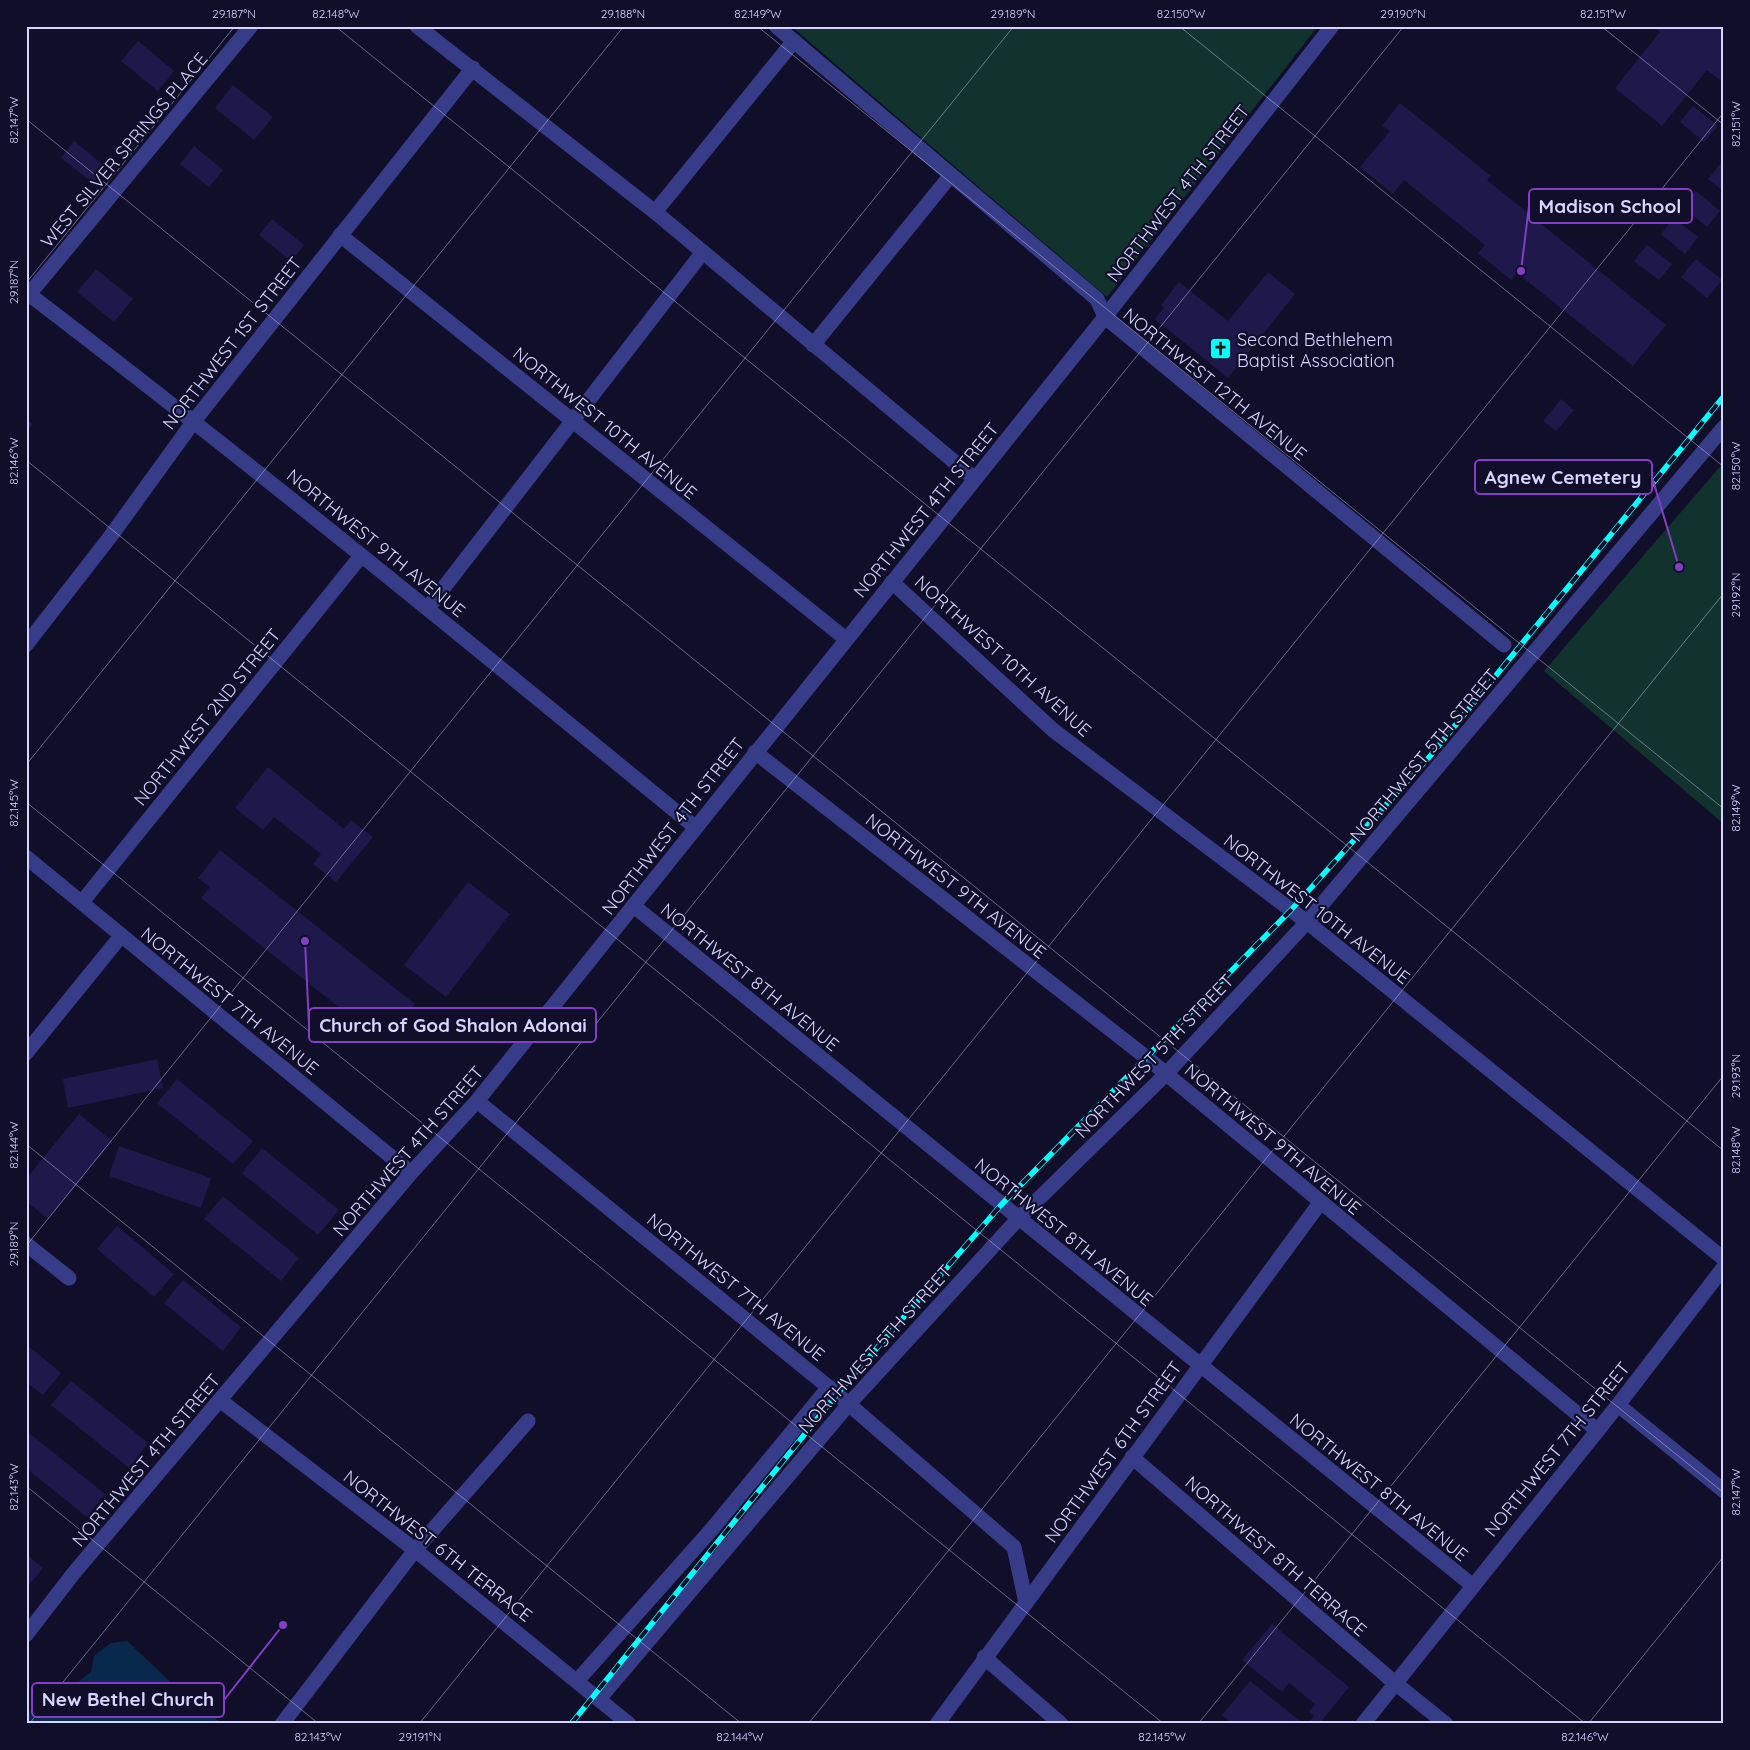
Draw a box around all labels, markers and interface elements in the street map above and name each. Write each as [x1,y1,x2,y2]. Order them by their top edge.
text: 29.187°N [212,6,256,21]
text: 82.148°W [312,6,360,21]
text: 29.188°N [601,6,645,21]
text: 82.149°W [734,6,782,21]
text: 29.189°N [991,6,1035,21]
text: 82.150°W [1157,6,1206,21]
text: 29.190°N [1380,6,1426,21]
text: 82.151°W [1580,6,1626,21]
street label: WEST SILVER SPRINGS PLACE [36,48,212,252]
text: 82.147°W [6,96,21,143]
street label: NORTHWEST 4TH STREET [1102,100,1254,286]
text: 82.151°W [1728,101,1743,147]
callout: Madison School [1529,189,1692,223]
text: Madison School [1539,194,1681,218]
street label: NORTHWEST 1ST STREET [157,252,307,434]
text: 29.187°N [6,260,21,304]
street label: NORTHWEST 12TH AVENUE [1118,303,1312,465]
place label: Second Bethlehem Baptist Association [1237,328,1395,372]
church icon: Second Bethlehem Baptist Association [1209,337,1233,361]
street label: NORTHWEST 10TH AVENUE [508,342,702,504]
street label: NORTHWEST 4TH STREET [848,418,1004,602]
text: 82.146°W [6,437,21,485]
text: 82.150°W [1728,441,1743,490]
callout: Agnew Cemetery [1475,460,1652,494]
street label: NORTHWEST 9TH AVENUE [282,464,470,622]
text: Agnew Cemetery [1485,465,1641,489]
street label: NORTHWEST 10TH AVENUE [910,570,1096,742]
text: 29.192°N [1728,572,1743,618]
street label: NORTHWEST 2ND STREET [128,624,286,810]
street label: NORTHWEST 5TH STREET [1345,664,1503,846]
street label: NORTHWEST 4TH STREET [597,733,749,919]
text: 82.145°W [6,779,21,827]
text: 82.149°W [1728,784,1743,832]
street label: NORTHWEST 9TH AVENUE [861,808,1051,964]
street label: NORTHWEST 10TH AVENUE [1219,829,1415,989]
street label: NORTHWEST 8TH AVENUE [656,898,844,1056]
street label: NORTHWEST 7TH AVENUE [136,922,324,1080]
street label: NORTHWEST 5TH STREET [1070,969,1238,1143]
callout: Church of God Shalon Adonai [309,1008,596,1042]
text: Church of God Shalon Adonai [319,1013,587,1037]
text: 29.193°N [1728,1054,1743,1098]
street label: NORTHWEST 9TH AVENUE [1180,1058,1366,1220]
street label: NORTHWEST 4TH STREET [328,1061,488,1241]
text: 82.144°W [6,1121,21,1169]
text: 82.148°W [1728,1126,1743,1174]
street label: NORTHWEST 8TH AVENUE [970,1153,1158,1311]
street label: NORTHWEST 7TH AVENUE [642,1208,830,1366]
text: 29.189°N [6,1222,21,1266]
street label: NORTHWEST 5TH STREET [793,1260,957,1438]
street label: NORTHWEST 6TH STREET [1039,1357,1187,1547]
street label: NORTHWEST 7TH STREET [1479,1357,1635,1541]
street label: NORTHWEST 4TH STREET [67,1369,225,1551]
street label: NORTHWEST 8TH AVENUE [1285,1408,1473,1566]
text: 82.143°W [6,1463,21,1511]
street label: NORTHWEST 6TH TERRACE [339,1465,537,1627]
text: 82.147°W [1728,1468,1743,1515]
street label: NORTHWEST 8TH TERRACE [1180,1471,1372,1641]
callout: New Bethel Church [32,1683,224,1717]
text: New Bethel Church [42,1687,214,1711]
text: 82.143°W [294,1729,342,1744]
text: 29.191°N [399,1729,441,1744]
text: 82.144°W [716,1729,764,1744]
text: 82.145°W [1138,1729,1186,1744]
text: 82.146°W [1561,1729,1609,1744]

